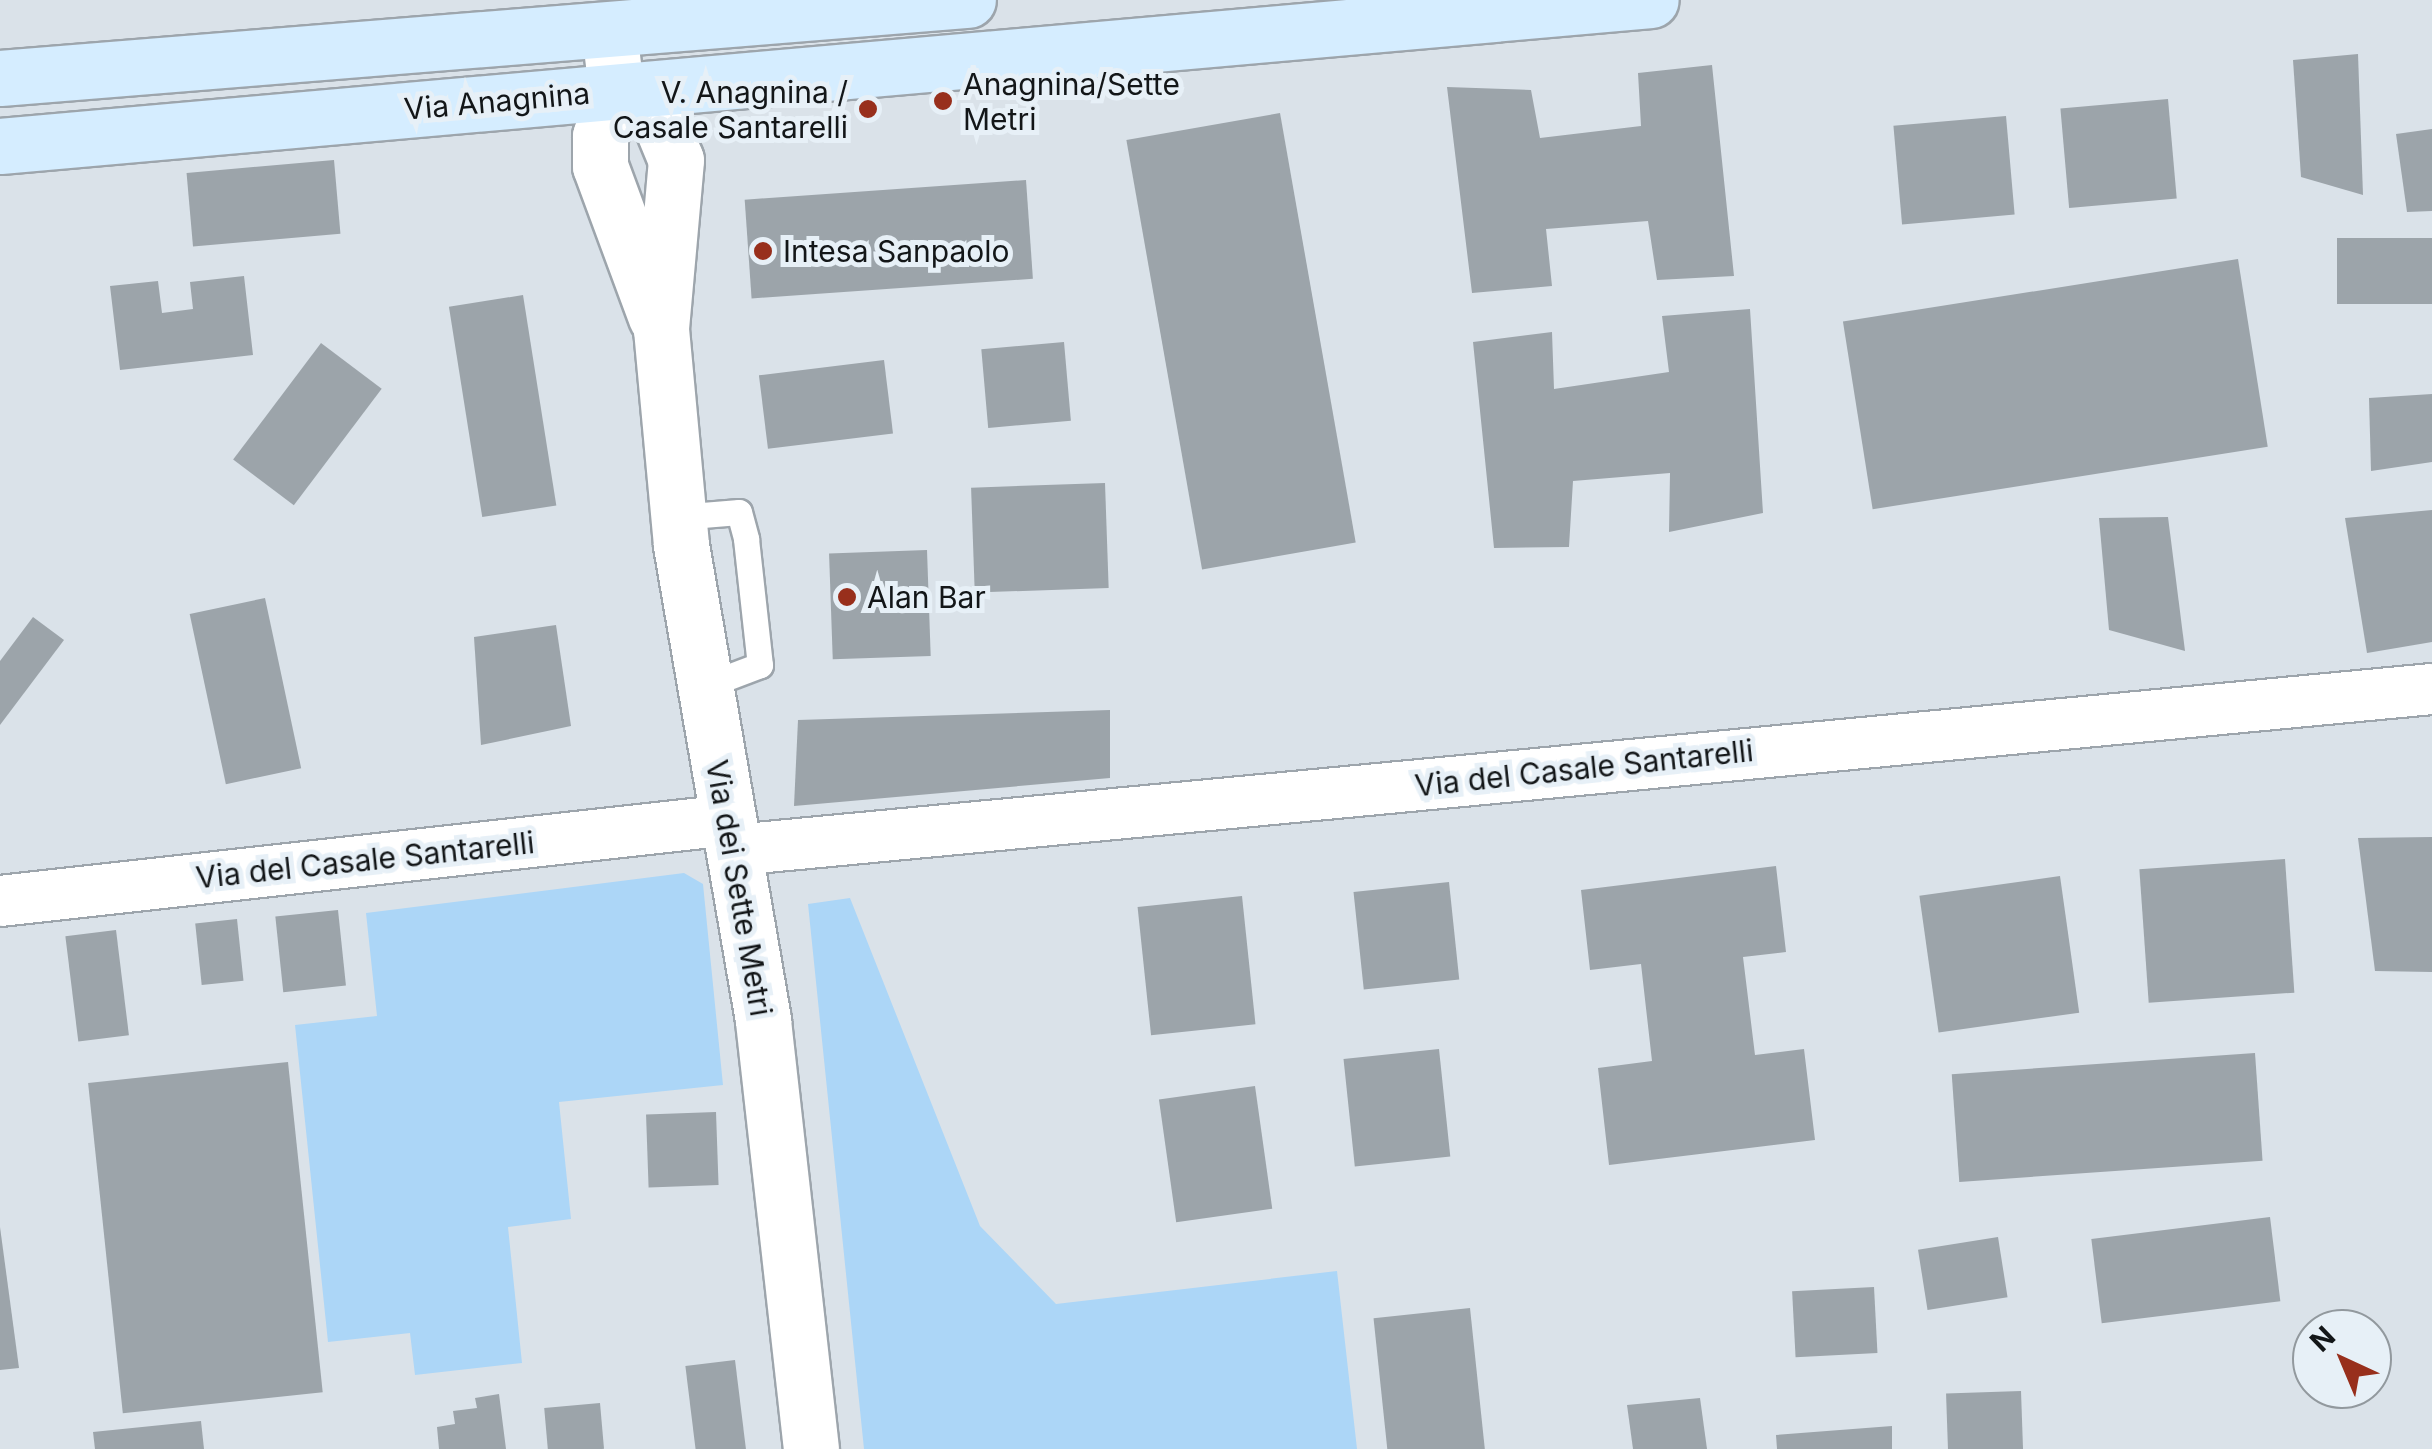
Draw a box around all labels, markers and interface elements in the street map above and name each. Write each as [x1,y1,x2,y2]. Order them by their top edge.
place label: Anagnina/Sette Metri [963,66,1180,136]
place label: V. Anagnina / Casale Santarelli [613,74,848,144]
street label: Via Anagnina [403,75,591,127]
marker: Anagnina/Sette Metri [932,90,954,112]
marker: V. Anagnina / Casale Santarelli [857,98,879,120]
place label: Intesa Sanpaolo [783,233,1009,269]
marker: Intesa Sanpaolo [752,240,774,262]
place label: Alan Bar [867,579,986,615]
marker: Alan Bar [836,586,858,608]
street label: Via del Casale Santarelli [1413,732,1755,804]
street label: Via dei Sette Metri [699,757,779,1019]
street label: Via del Casale Santarelli [194,824,536,896]
north arrow [2292,1309,2392,1409]
text: N [2303,1319,2342,1359]

